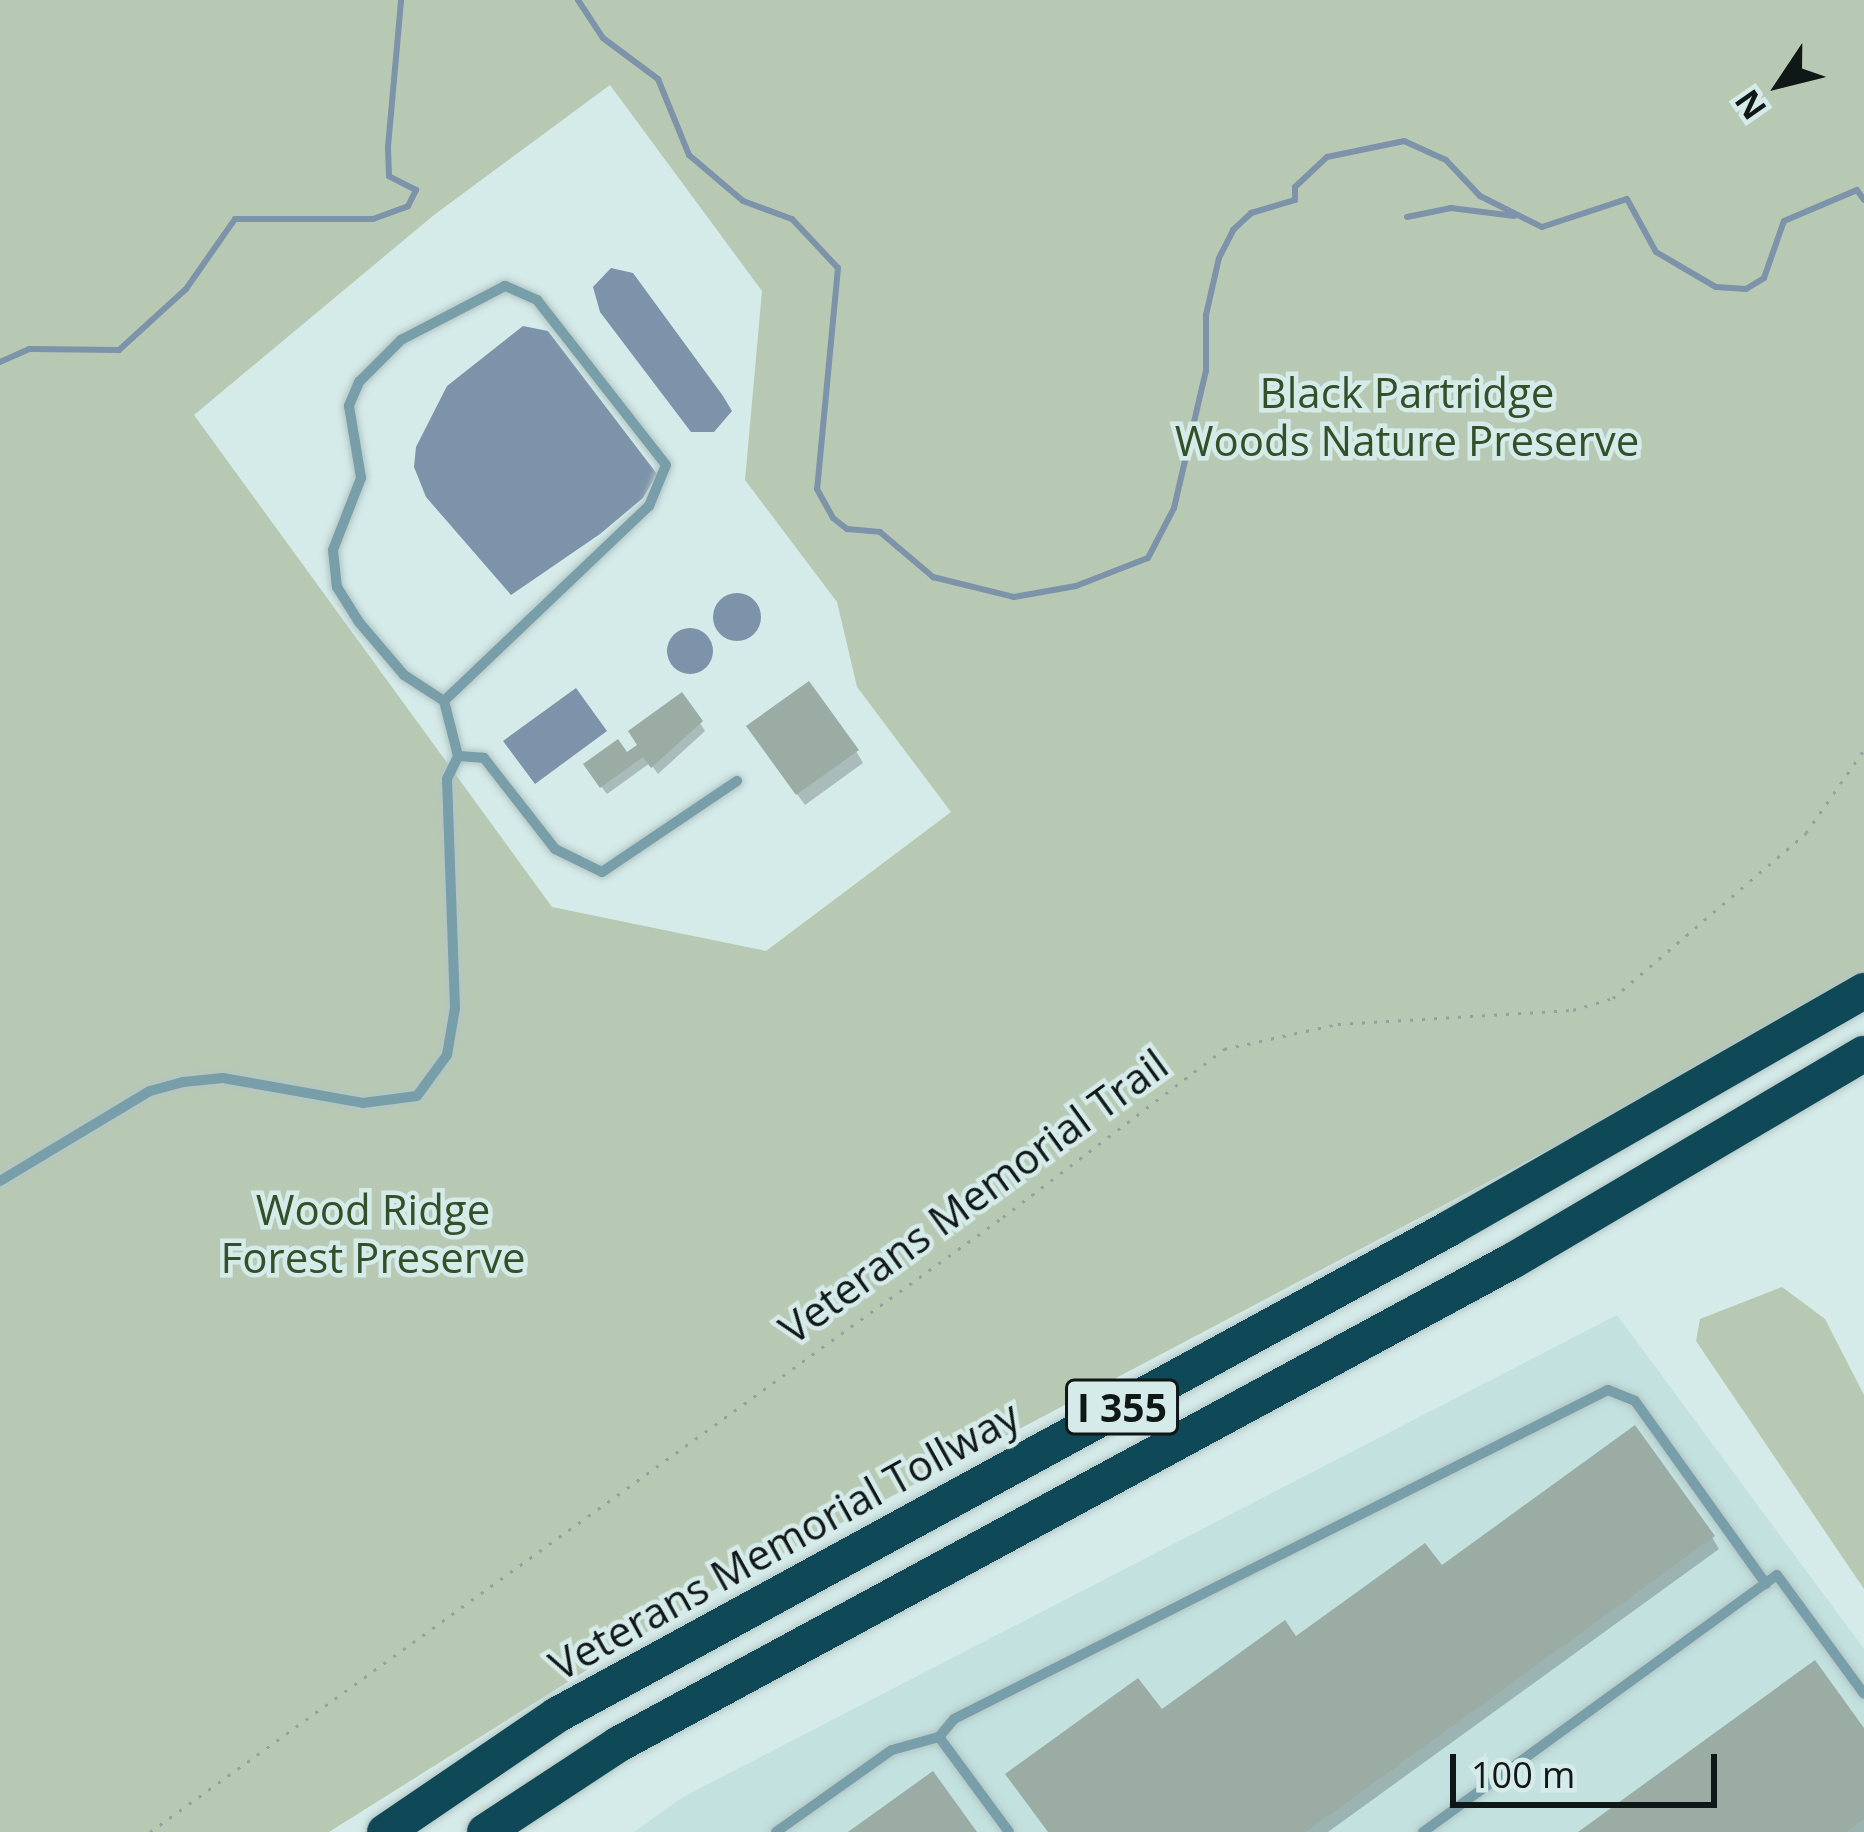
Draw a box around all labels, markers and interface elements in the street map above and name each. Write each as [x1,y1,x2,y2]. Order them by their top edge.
north arrow [1720,24,1840,144]
text: N [1724,81,1776,129]
park label: Black Partridge Woods Nature Preserve [1175,367,1639,466]
street label: Veterans Memorial Trail [769,1038,1177,1354]
park label: Wood Ridge Forest Preserve [221,1184,525,1282]
road number: I 355 [1065,1374,1179,1440]
street label: Veterans Memorial Tollway [540,1390,1028,1690]
scale bar [1456,1730,1723,1804]
text: 100 m [1471,1750,1575,1799]

